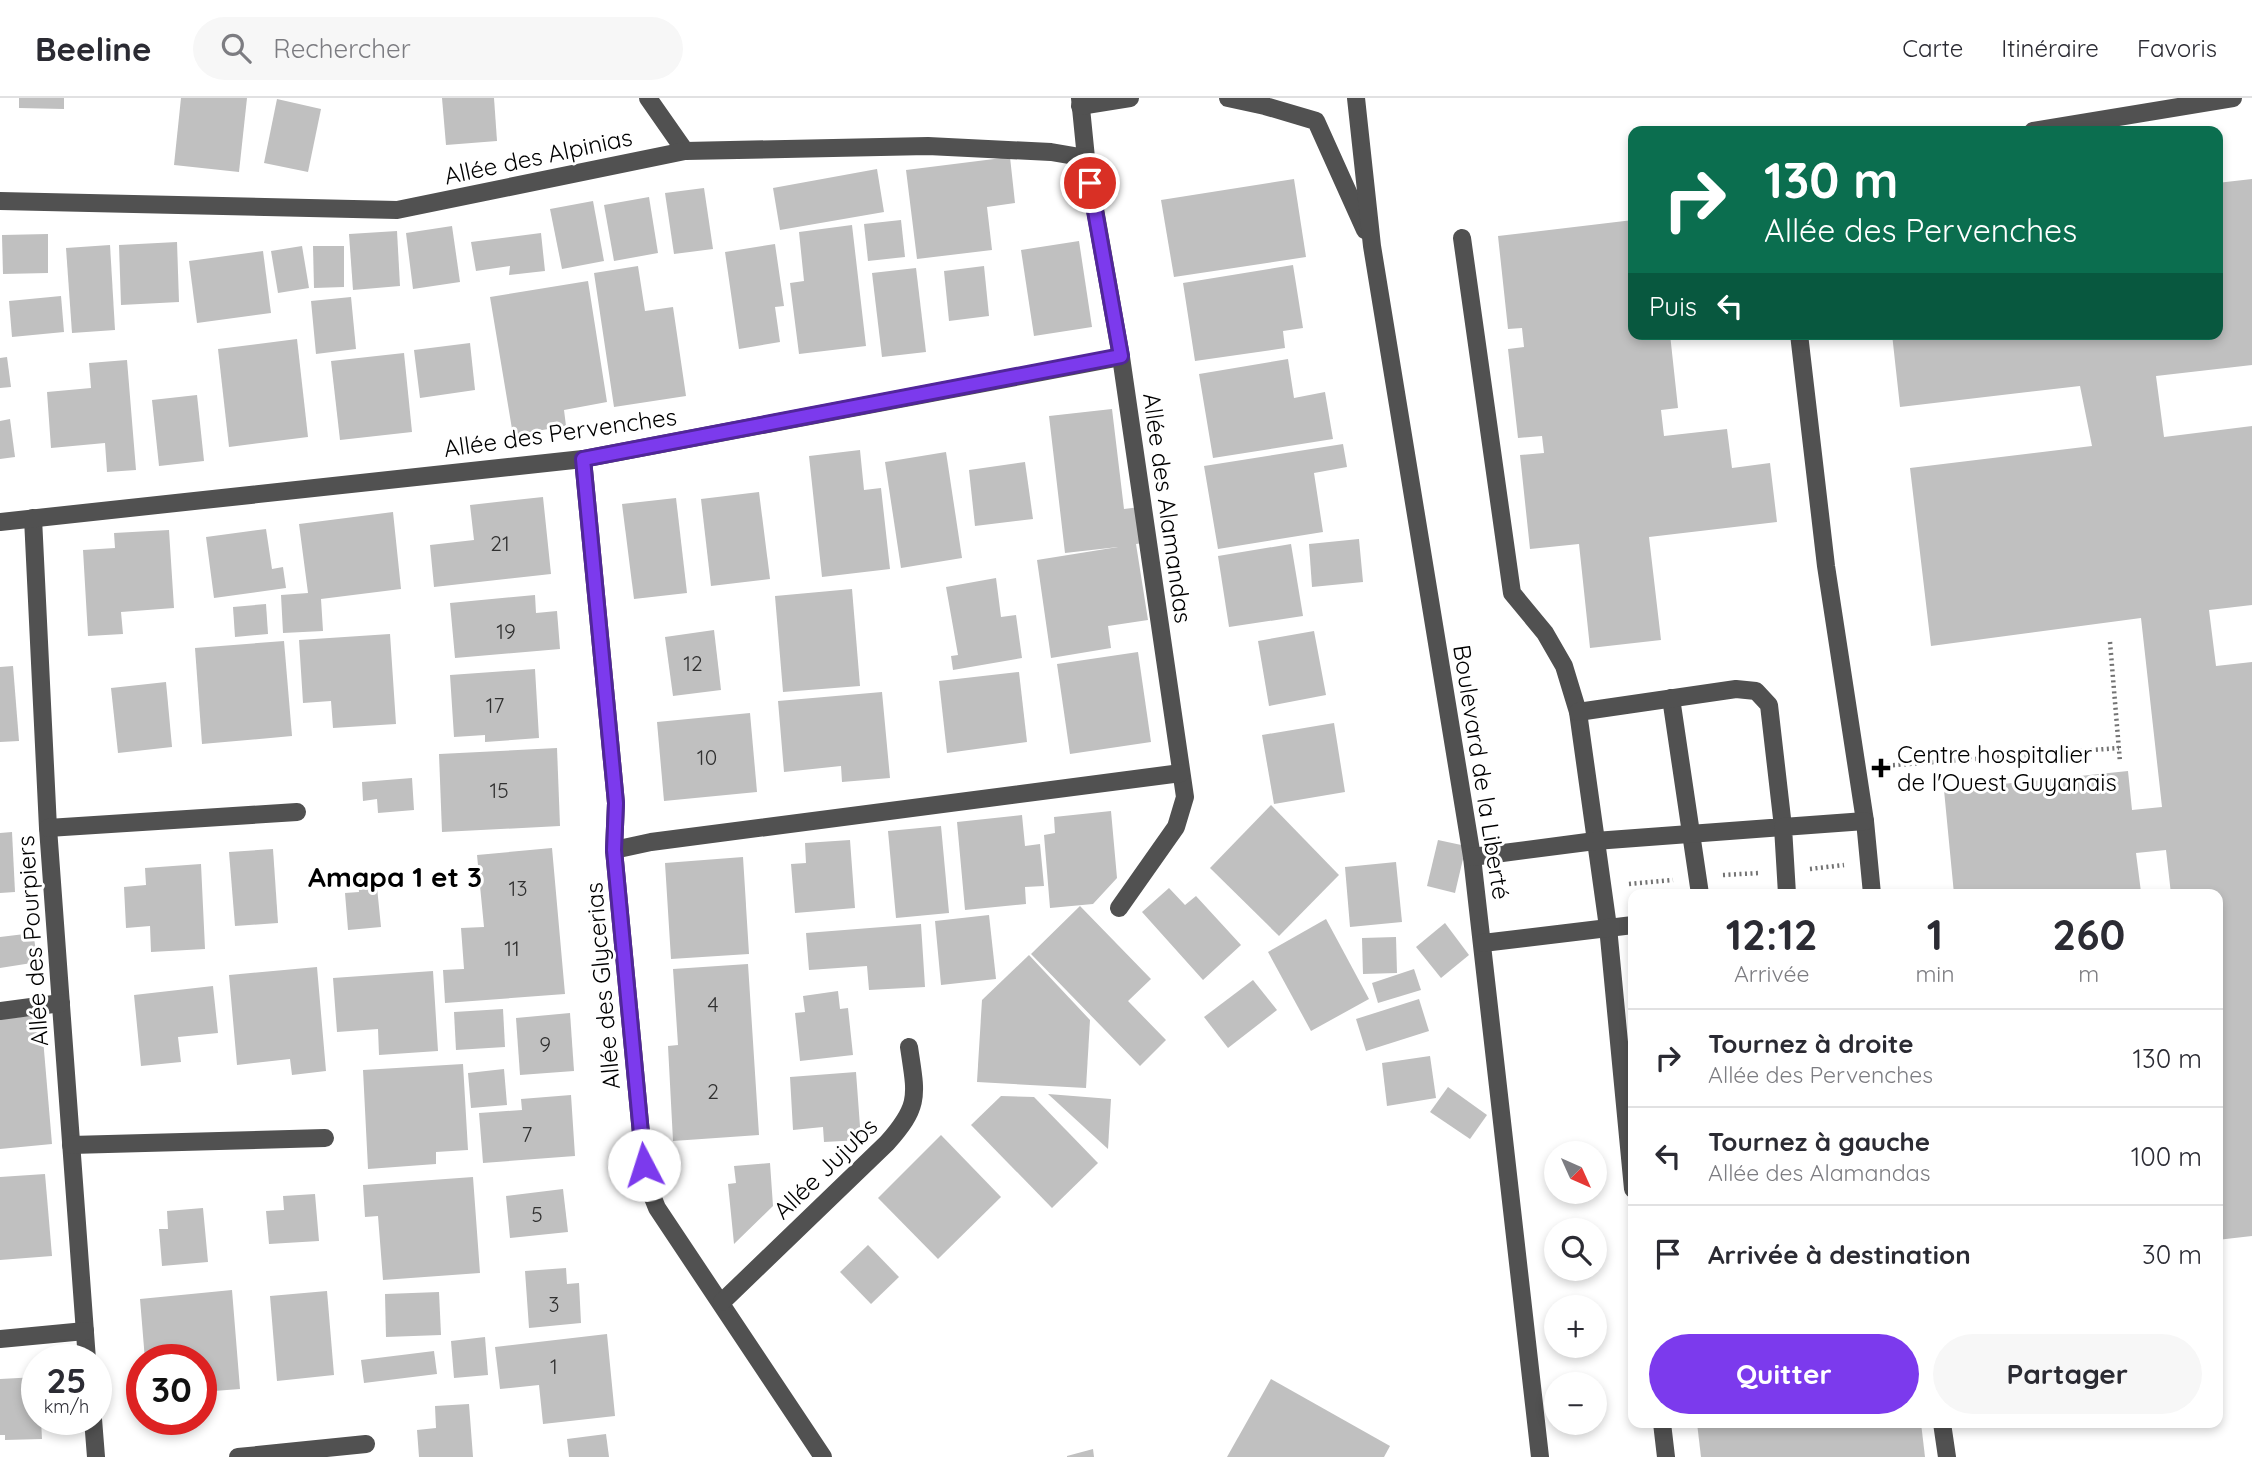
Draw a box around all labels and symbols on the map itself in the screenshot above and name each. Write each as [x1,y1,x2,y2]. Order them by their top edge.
street label: Allée des Alpinias [441,121,635,191]
pin [1060,153,1120,213]
street label: Allée des Alamandas [1137,391,1199,625]
street label: Allée des Pervenches [442,401,678,463]
house number: 21 [490,530,510,556]
house number: 19 [496,618,516,644]
street label: Boulevard de la Liberté [1447,642,1517,902]
house number: 12 [683,650,703,676]
house number: 17 [486,692,504,718]
place label: Centre hospitalier de l'Ouest Guyanais [1897,739,2117,797]
house number: 10 [697,744,717,770]
marker: Centre hospitalier de l'Ouest Guyanais [1871,758,1891,778]
house number: 15 [489,777,509,803]
street label: Allée des Pourpiers [10,835,54,1047]
district label: Amapa 1 et 3 [308,859,482,894]
house number: 13 [509,875,527,901]
street label: Allée des Glycerias [578,881,626,1091]
house number: 11 [504,935,520,961]
house number: 4 [707,991,719,1017]
house number: 9 [539,1031,551,1057]
house number: 2 [707,1078,719,1104]
street label: Allée Jujubs [767,1111,883,1225]
house number: 7 [522,1121,533,1147]
position arrow [607,1128,681,1202]
north arrow [1544,1141,1606,1204]
house number: 5 [531,1201,543,1227]
house number: 3 [548,1291,560,1317]
speed limit sign: 30 [126,1344,217,1435]
house number: 1 [550,1353,558,1379]

